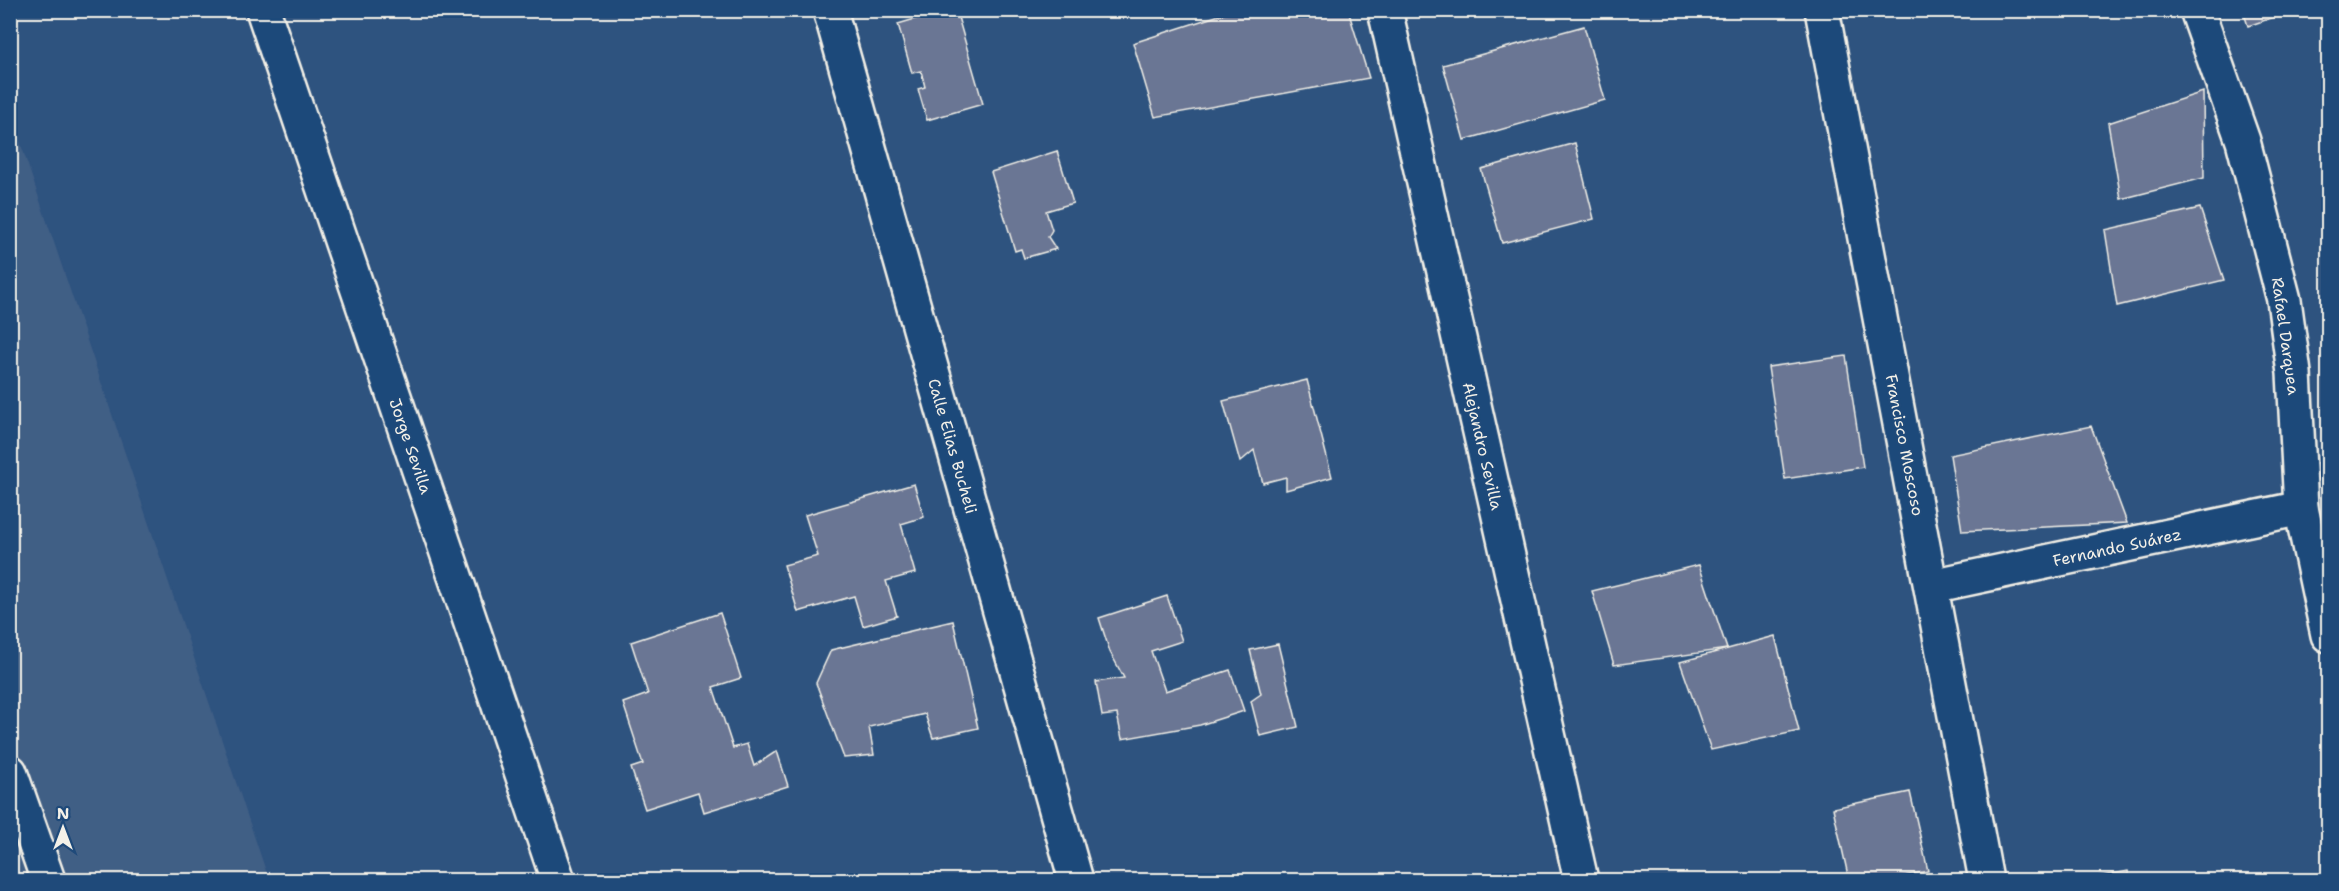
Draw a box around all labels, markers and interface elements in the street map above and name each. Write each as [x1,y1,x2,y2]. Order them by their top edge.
street label: Rafael Darquea [2267,276,2304,396]
street label: Francisco Moscoso [1880,373,1929,518]
street label: Calle Elias Bucheli [923,376,982,516]
street label: Alejandro Sevilla [1458,380,1507,512]
street label: Jorge Sevilla [384,396,437,497]
street label: Fernando Suárez [2051,524,2183,571]
north arrow [33,798,93,858]
text: N [57,803,69,824]

